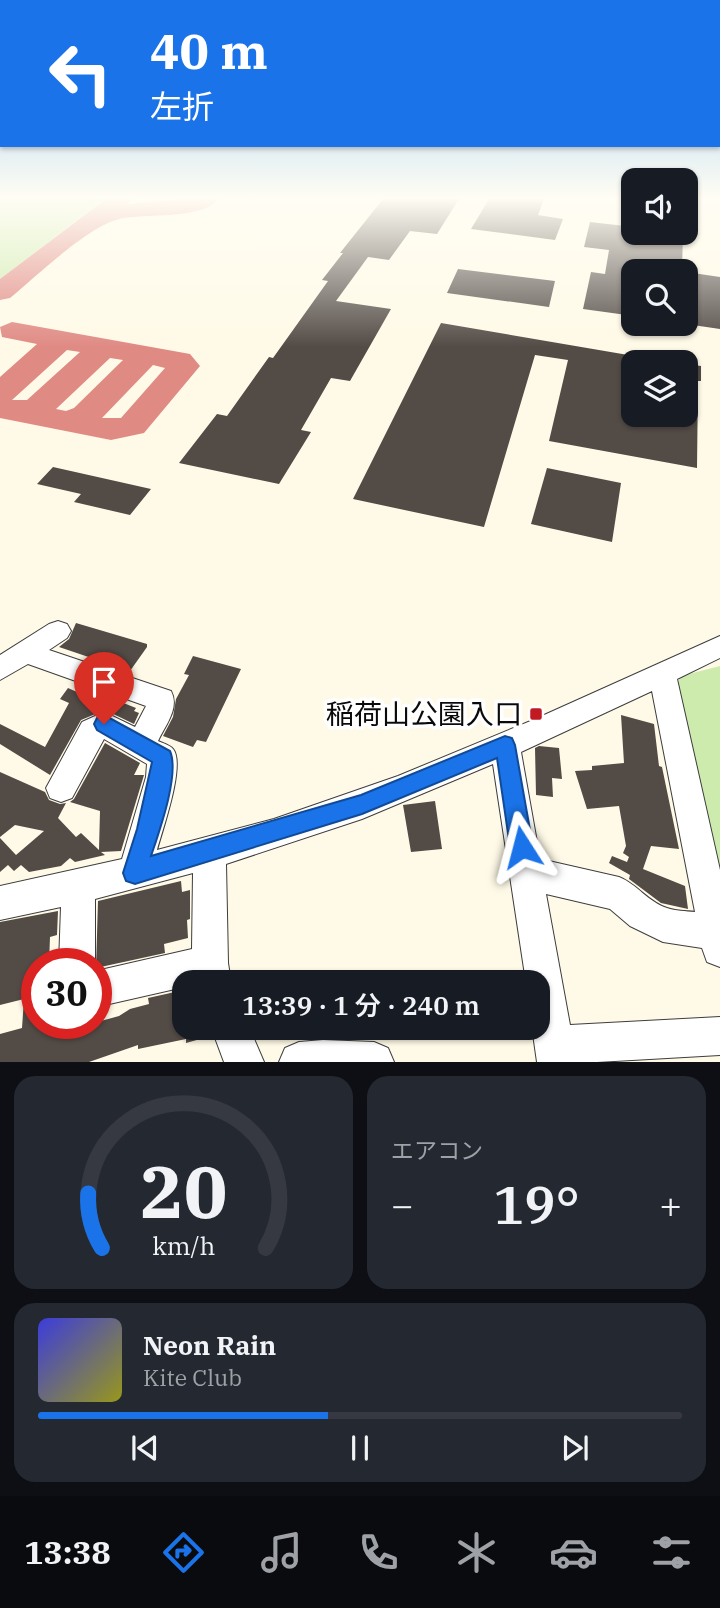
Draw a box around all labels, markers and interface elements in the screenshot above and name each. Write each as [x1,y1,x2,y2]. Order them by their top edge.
text: 40 m [150,19,268,82]
icon: left [35,28,126,119]
text: 左折 [150,85,214,127]
map controls [621,168,698,427]
button: sound [621,168,698,245]
button: search [621,259,698,336]
button: layers [621,350,698,427]
pin [74,652,134,724]
icon: arrive [85,663,123,701]
place label: 稲荷山公園入口 [326,695,522,732]
marker: 稲荷山公園入口 [528,706,544,722]
position arrow [485,810,559,884]
speed limit sign: 30 [21,948,112,1039]
text: 13:39 · 1 分 · 240 m [242,988,480,1022]
text: エアコン [391,1135,483,1165]
text: 20 [140,1144,227,1239]
text: 19° [493,1171,580,1238]
text: − [391,1180,414,1229]
text: + [659,1180,682,1229]
text: km/h [152,1229,215,1262]
text: Neon Rain [143,1328,276,1362]
text: Kite Club [143,1362,242,1392]
icon: previous [126,1429,164,1467]
icon: pause [341,1429,379,1467]
icon: next [556,1429,594,1467]
icon: directions [159,1528,208,1577]
icon: music [257,1528,306,1577]
icon: phone [354,1528,403,1577]
icon: climate [452,1528,501,1577]
icon: car [549,1528,598,1577]
icon: filters [647,1528,696,1577]
text: 13:38 [24,1531,111,1573]

